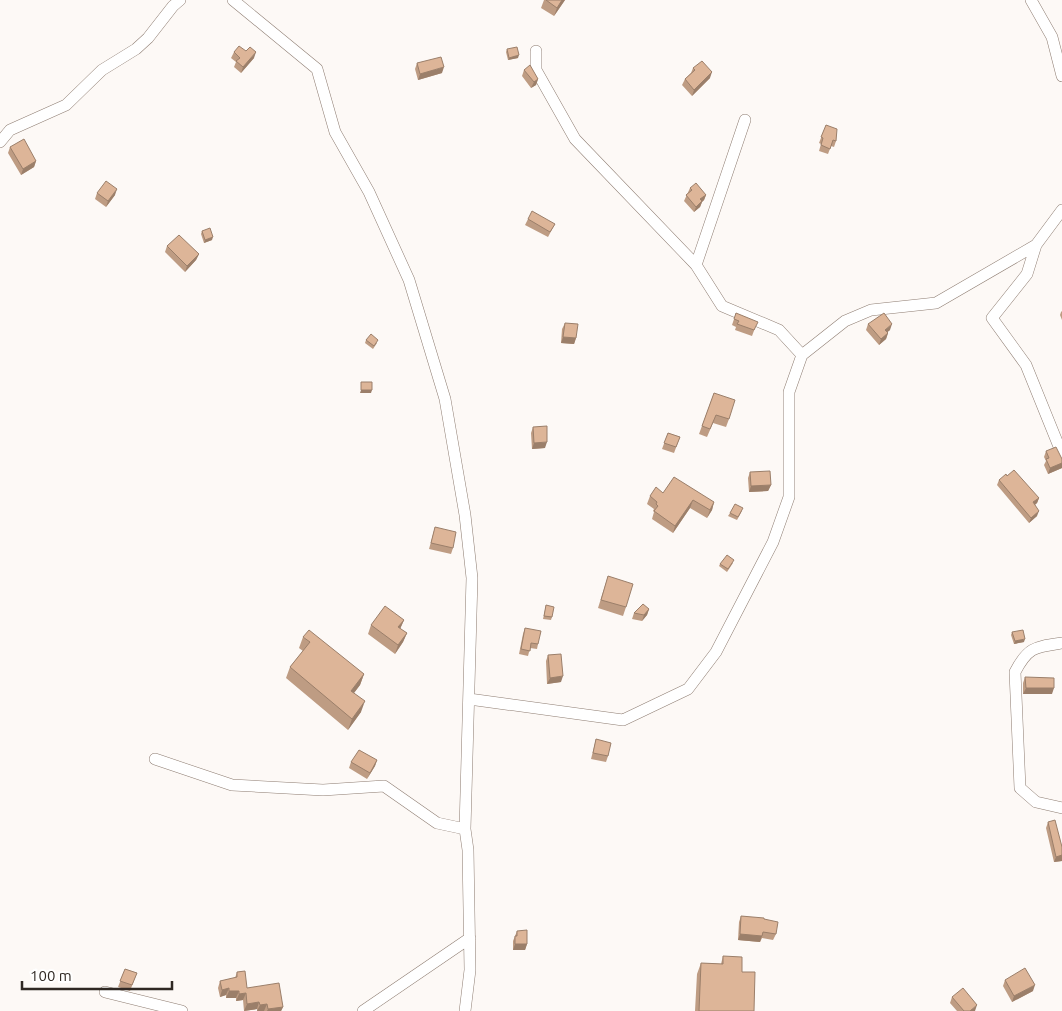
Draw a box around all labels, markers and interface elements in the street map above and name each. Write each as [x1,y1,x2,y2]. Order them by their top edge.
scale bar [22,958,172,990]
text: 100 m [30,967,72,984]

